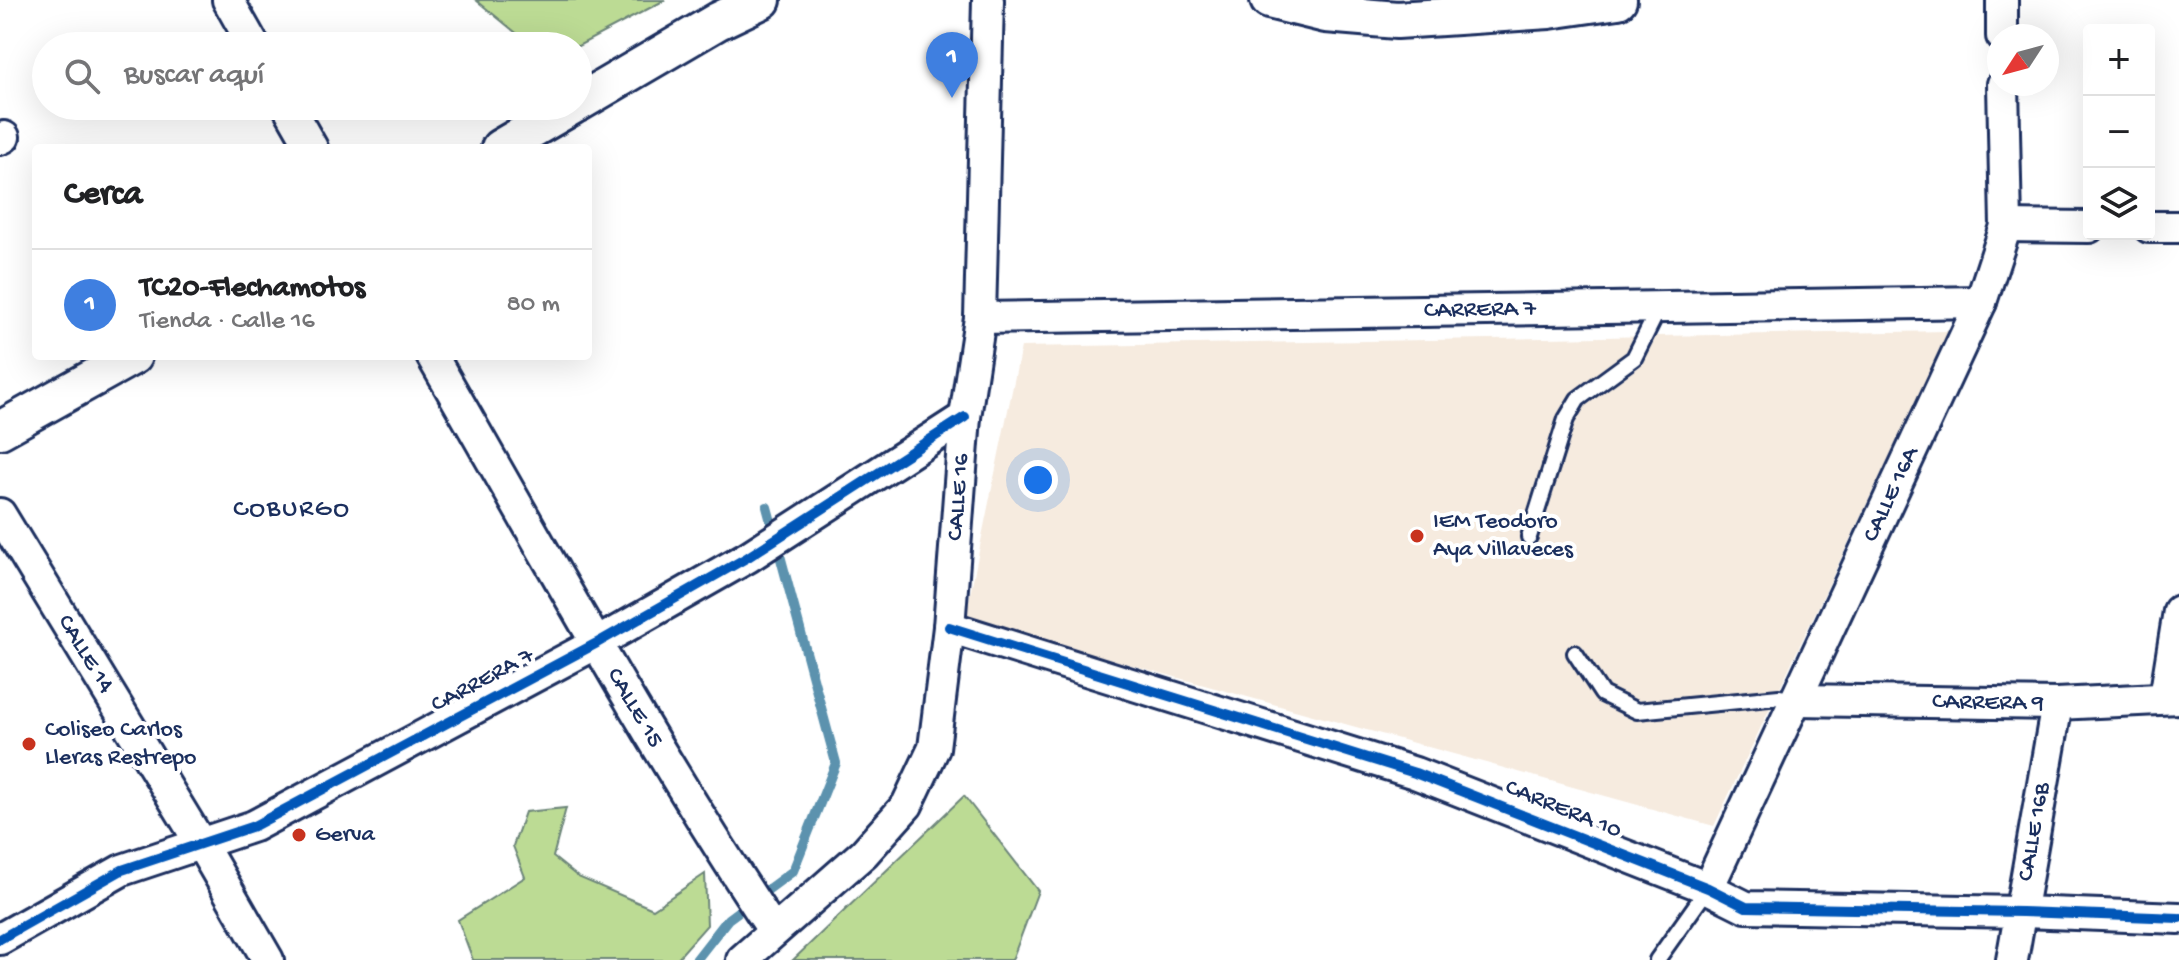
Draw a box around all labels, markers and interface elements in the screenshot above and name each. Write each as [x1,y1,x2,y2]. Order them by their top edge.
north arrow [1987,24,2059,96]
map controls [2083,24,2155,240]
button: + [2083,24,2155,96]
search box [32,32,592,120]
pin: 1 [926,32,978,98]
icon: search [60,54,104,98]
text: Buscar aquí [124,59,264,94]
button: − [2083,96,2155,168]
button: layers [2083,168,2155,240]
text: Cerca [64,176,142,216]
text: TC20-Flechamotos [140,272,365,307]
text: 1 [85,290,95,321]
text: 80 m [506,290,560,321]
street label: CARRERA 7 [1424,295,1537,325]
text: Tienda · Calle 16 [140,307,315,338]
street label: CALLE 16A [1857,441,1927,547]
street label: CALLE 16 [941,452,977,542]
your location [1018,460,1058,500]
district label: COBURGO [233,495,351,526]
place label: IEM Teodoro Aya Villaveces [1433,508,1574,565]
marker: IEM Teodoro Aya Villaveces [1408,527,1426,545]
street label: CALLE 14 [50,610,121,699]
street label: CARRERA 7 [427,642,540,720]
street label: CALLE 15 [600,663,669,753]
street label: CARRERA 9 [1932,688,2044,718]
place label: Coliseo Carlos Lleras Restrepo [45,716,197,773]
marker: Coliseo Carlos Lleras Restrepo [20,735,38,753]
street label: CARRERA 10 [1501,774,1625,846]
street label: CALLE 16B [2012,780,2058,884]
place label: Gerva [315,821,376,850]
marker: Gerva [290,826,308,844]

